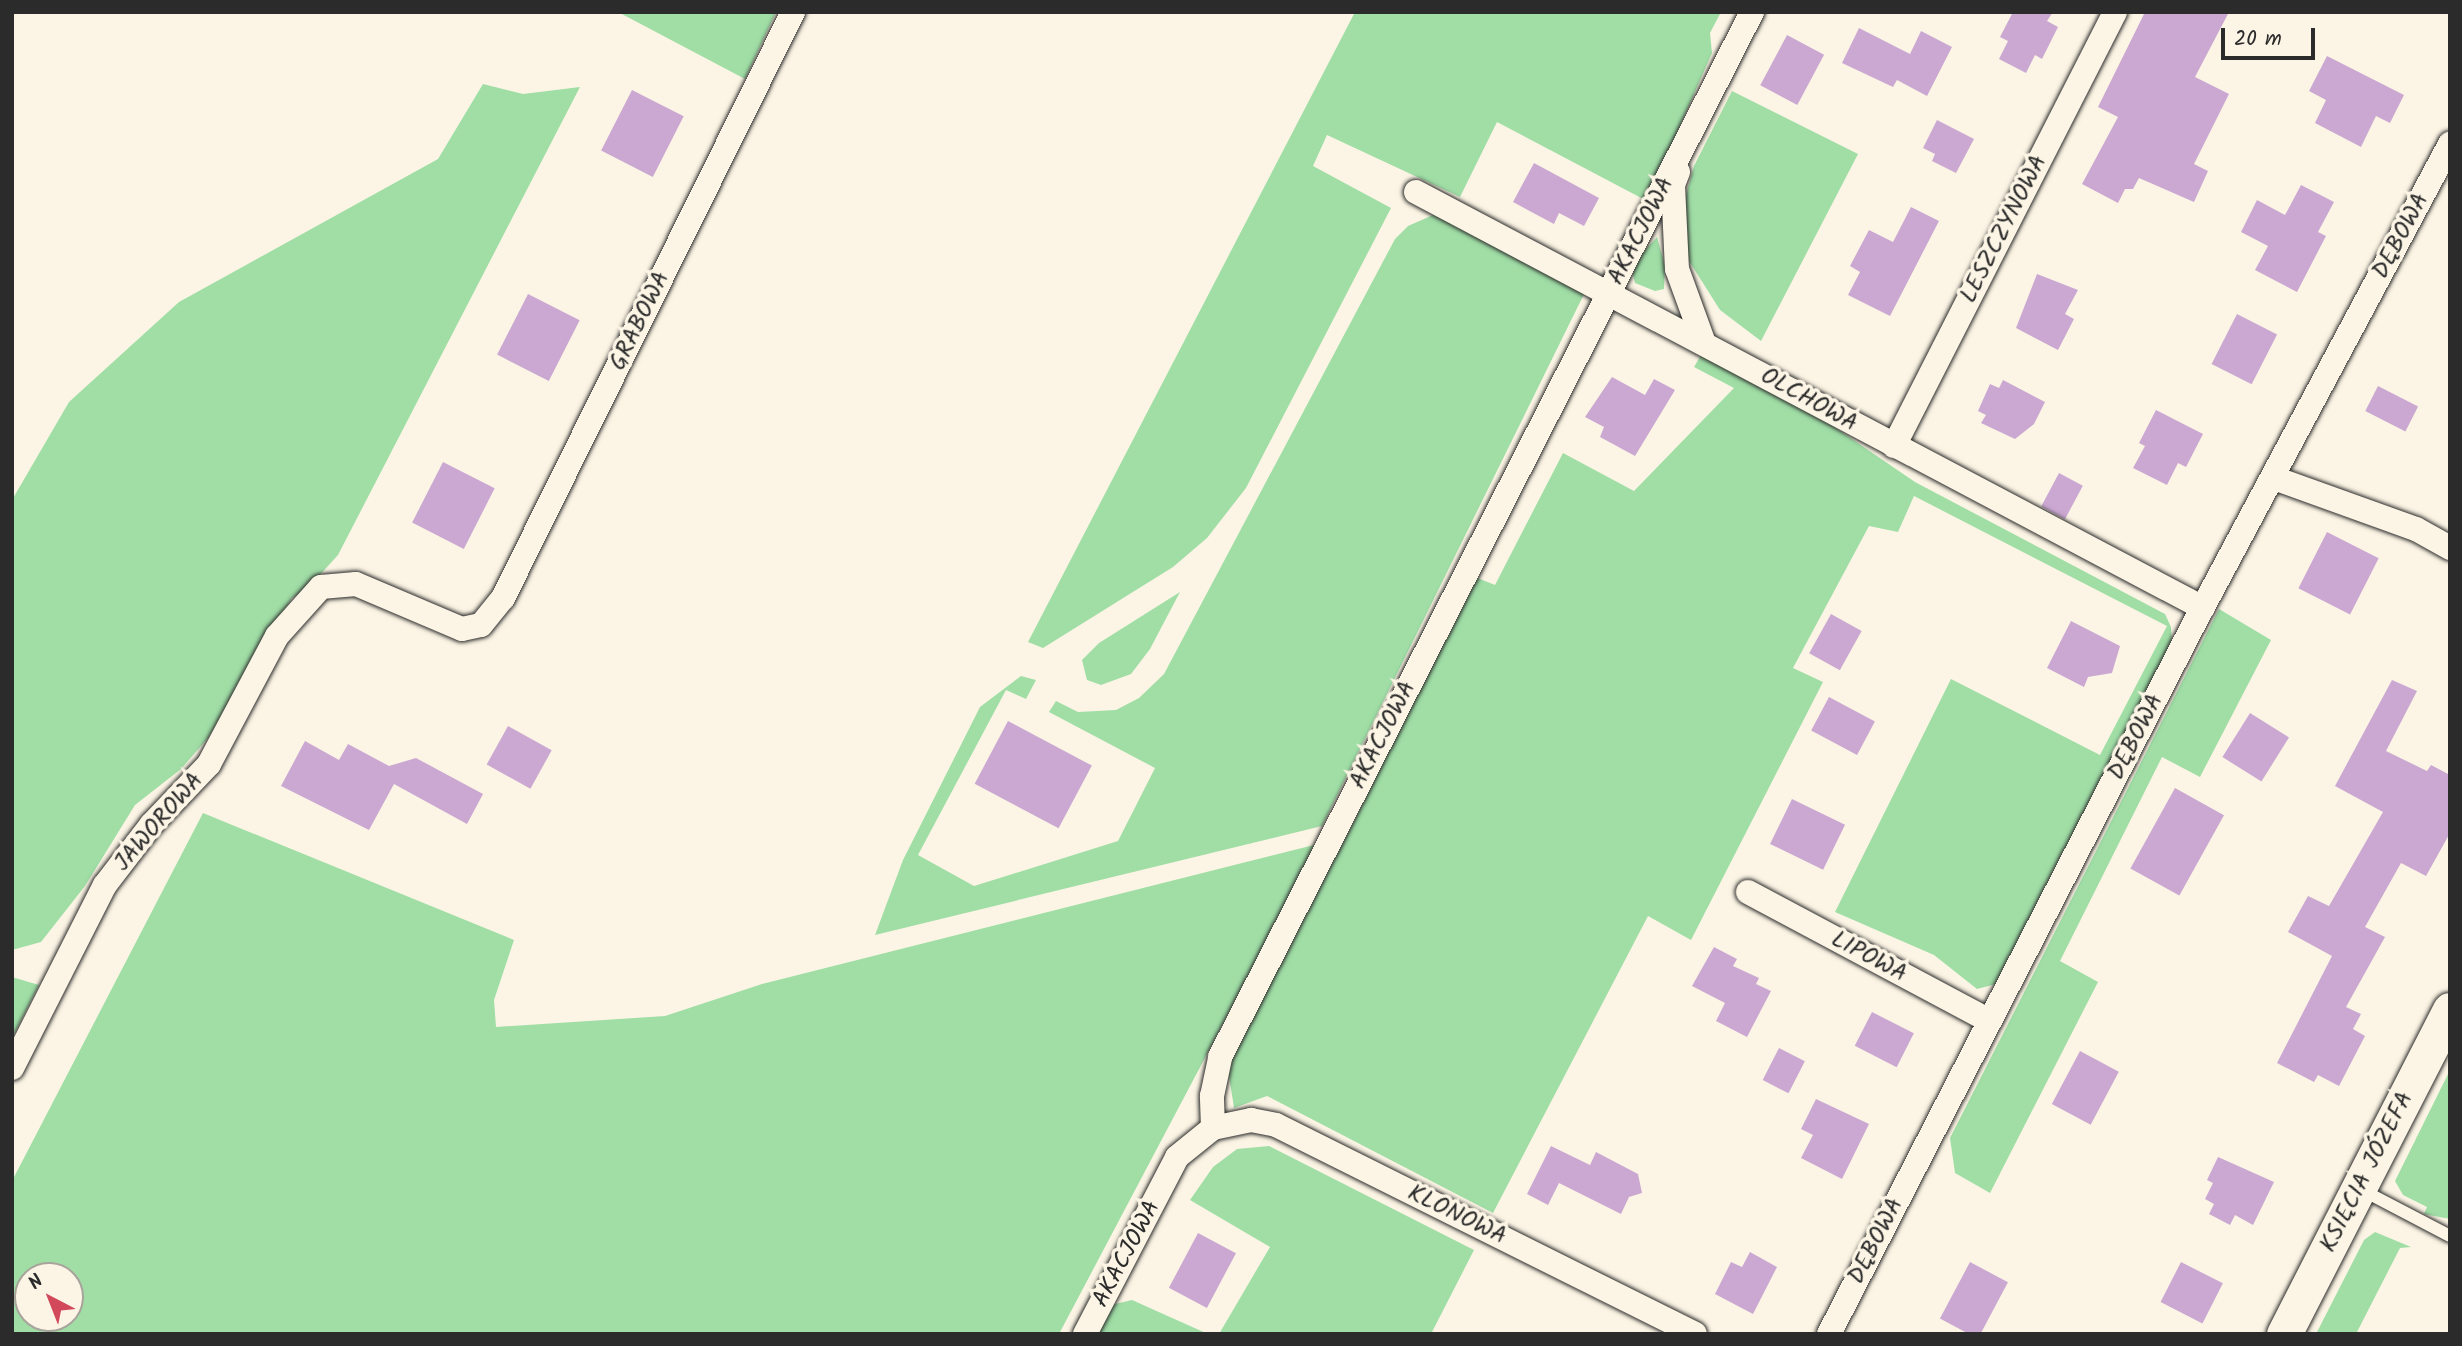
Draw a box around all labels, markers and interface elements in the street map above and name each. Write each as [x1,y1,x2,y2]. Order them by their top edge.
scale bar [2224,14,2318,58]
text: 20 m [2234,23,2282,56]
street label: LESZCZYNOWA [1954,150,2054,308]
street label: AKACJOWA [1602,172,1680,290]
street label: DĘBOWA [2366,188,2436,284]
street label: GRABOWA [604,267,676,375]
street label: OLCHOWA [1756,362,1862,438]
street label: AKACJOWA [1344,676,1422,794]
street label: DĘBOWA [2102,689,2170,785]
street label: JAWOROWA [108,767,210,877]
street label: LIPOWA [1826,925,1912,989]
street label: KSIĘCIA JÓZEFA [2314,1087,2420,1257]
street label: KLONOWA [1403,1179,1511,1251]
street label: DĘBOWA [1842,1193,1910,1289]
street label: AKACJOWA [1087,1196,1167,1312]
north arrow [14,1262,84,1332]
text: N [22,1268,51,1298]

